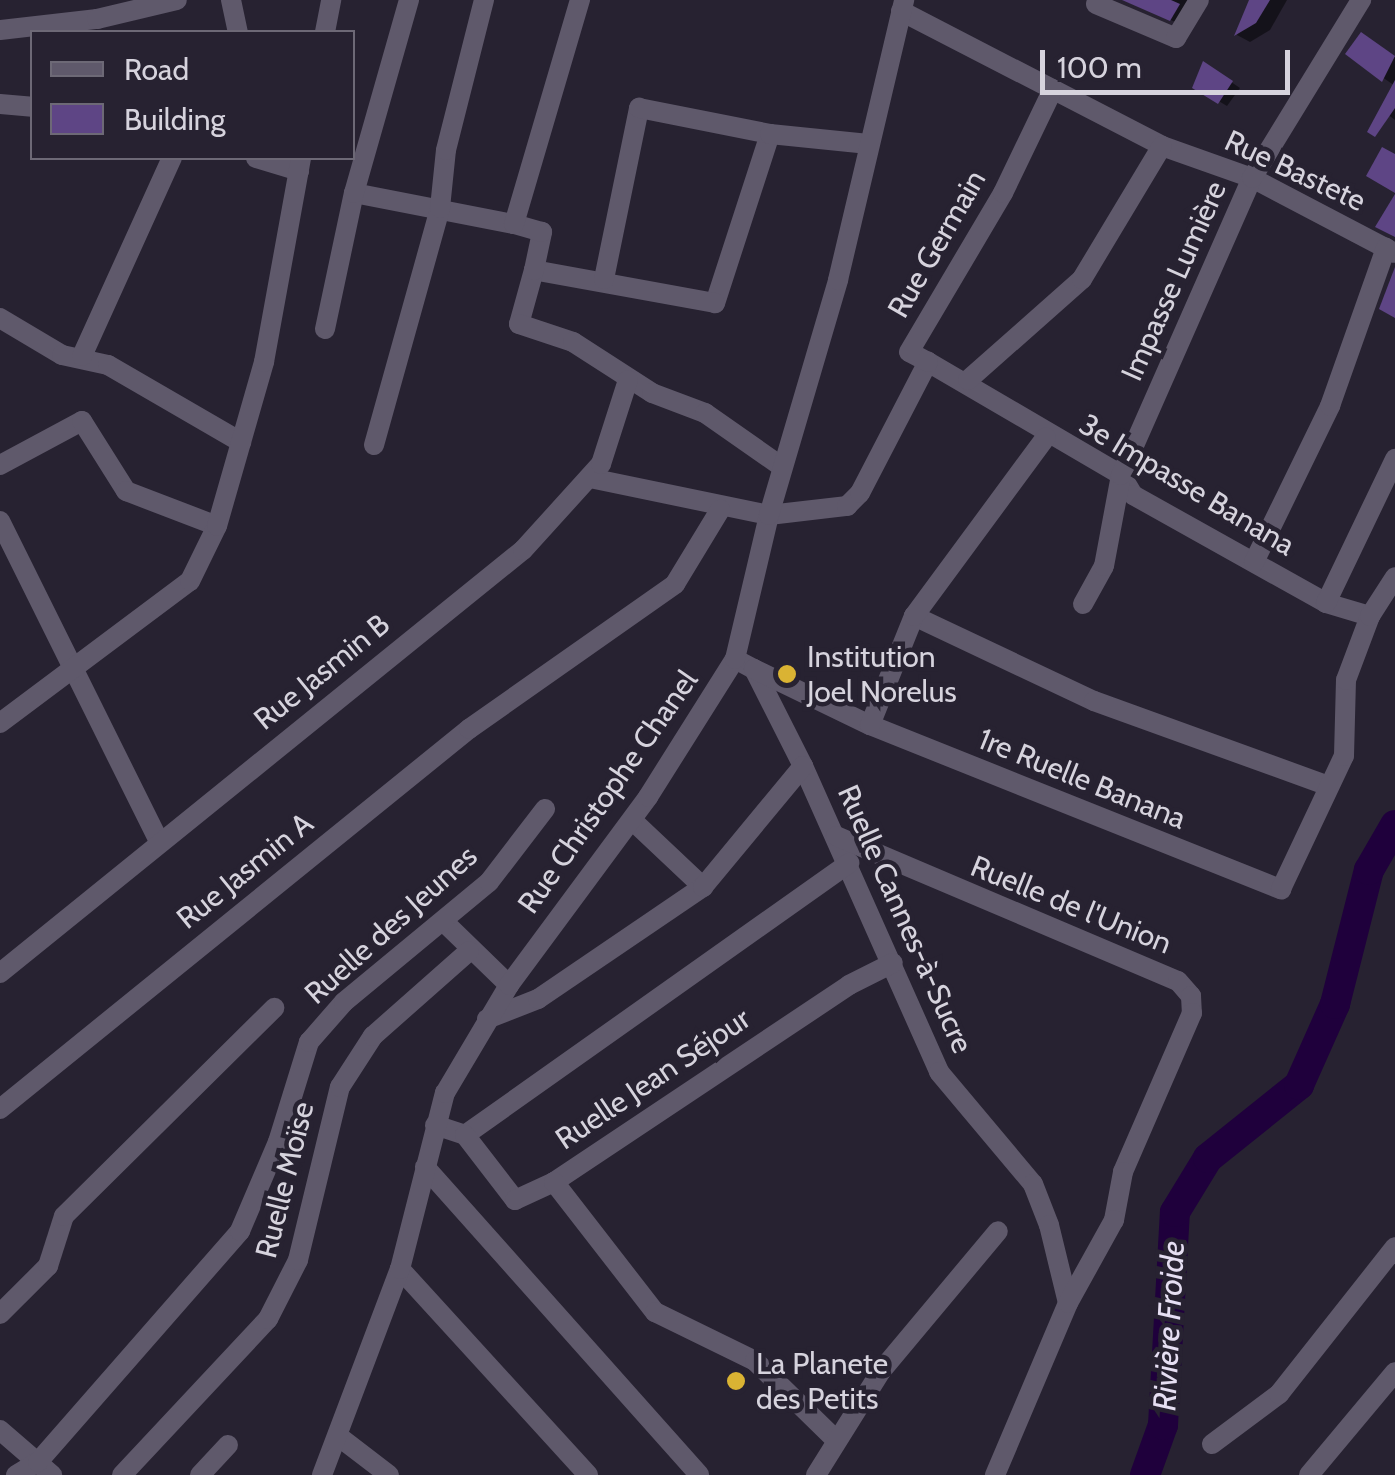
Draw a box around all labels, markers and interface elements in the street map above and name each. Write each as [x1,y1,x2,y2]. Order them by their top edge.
legend [30,30,355,160]
scale bar [1045,30,1295,92]
text: 100 m [1057,49,1142,86]
text: Road [124,51,189,88]
text: Building [124,101,226,138]
street label: Rue Bastete [1219,123,1371,219]
street label: Rue Germain [880,164,994,324]
street label: Impasse Lumière [1114,176,1234,386]
street label: 3e Impasse Banana [1073,407,1301,563]
street label: Rue Jasmin B [247,606,397,738]
place label: Institution Joel Norelus [807,639,957,710]
marker: Institution Joel Norelus [776,663,798,685]
street label: Rue Christophe Chanel [511,664,705,920]
street label: 1re Ruelle Banana [973,721,1191,837]
street label: Ruelle Cannes-à-Sucre [830,779,980,1059]
street label: Rue Jasmin A [170,805,320,937]
street label: Ruelle des Jeunes [298,838,484,1012]
street label: Ruelle de l'Union [965,848,1177,962]
street label: Ruelle Jean Séjour [549,1001,757,1157]
street label: Ruelle Moïse [248,1098,322,1262]
water label: Rivière Froide [1145,1240,1193,1412]
place label: La Planete des Petits [756,1346,888,1416]
marker: La Planete des Petits [725,1370,747,1392]

